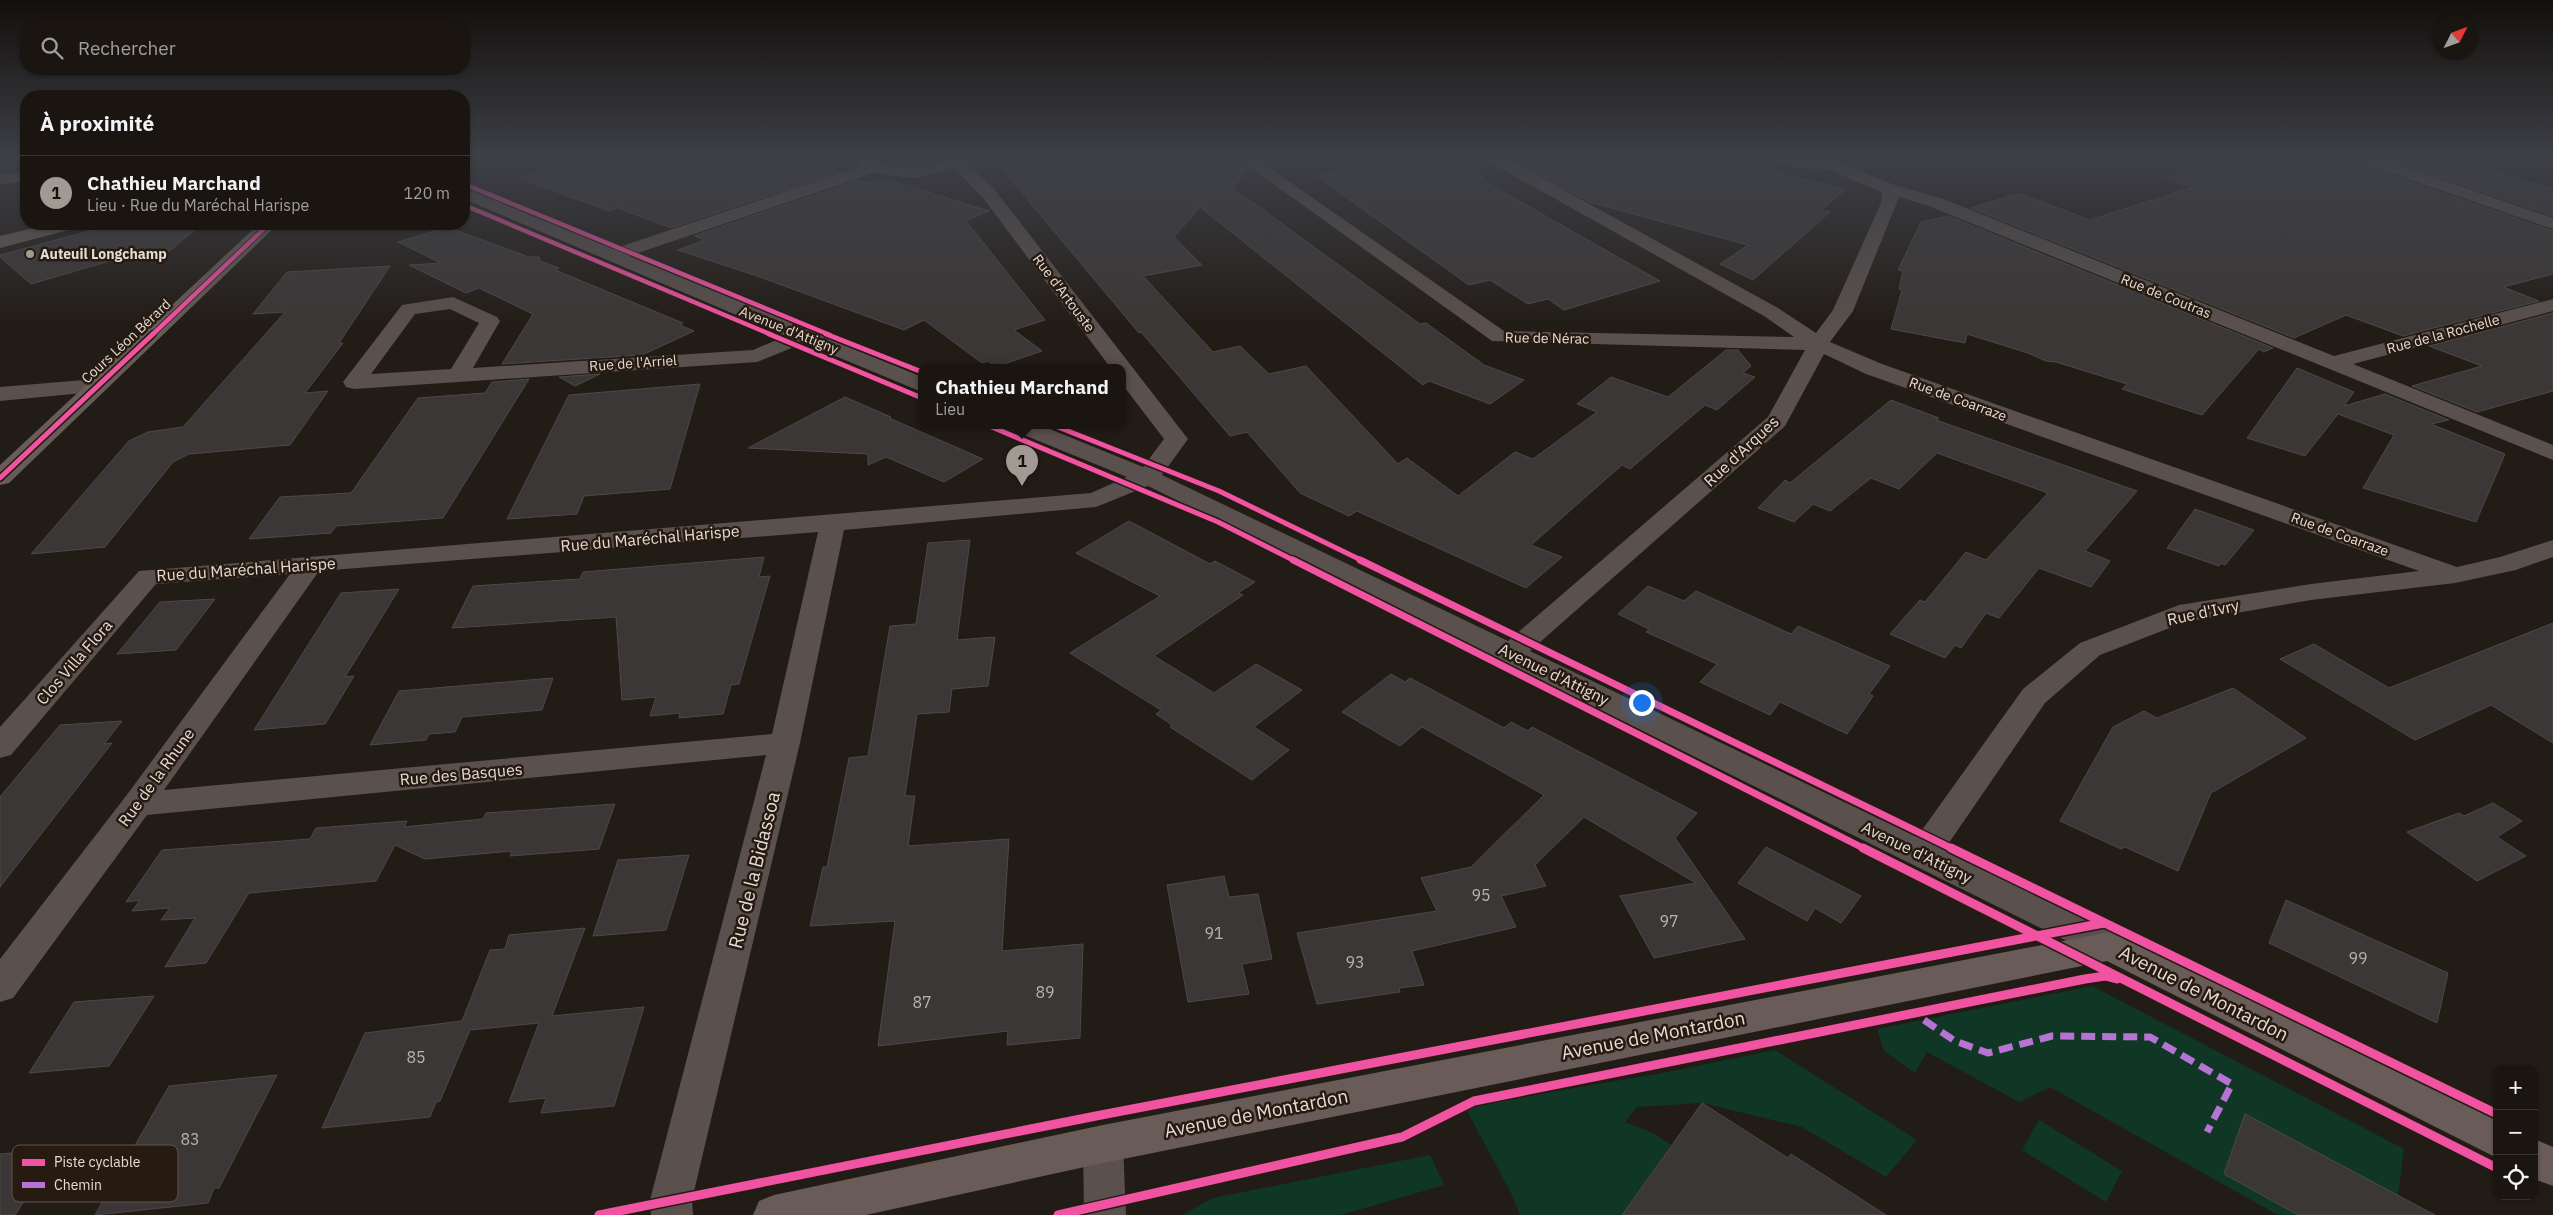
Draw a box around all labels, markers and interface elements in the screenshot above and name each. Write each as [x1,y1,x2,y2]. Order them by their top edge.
north arrow [2433,15,2478,60]
search box [20,20,470,75]
icon: search [38,34,66,62]
text: Rechercher [78,36,176,60]
text: À proximité [40,109,154,137]
text: Chathieu Marchand [87,171,261,195]
text: 1 [51,183,61,203]
text: 120 m [403,183,450,203]
text: Lieu · Rue du Maréchal Harispe [87,195,309,215]
place label: Auteuil Longchamp [40,245,167,263]
marker: Auteuil Longchamp [24,248,36,260]
street label: Rue d'Artouste [1029,251,1099,336]
street label: Rue de Coutras [2118,270,2214,322]
street label: Cours Léon Bérard [77,295,175,387]
street label: Avenue d'Attigny [737,302,841,358]
street label: Rue de la Rochelle [2385,310,2502,358]
street label: Rue de Nérac [1505,328,1589,348]
street label: Rue de l'Arriel [589,351,678,375]
popup [918,364,1126,429]
street label: Rue de Coarraze [1907,373,2010,425]
text: Chathieu Marchand [935,375,1109,399]
text: Lieu [935,399,965,419]
street label: Rue d'Arques [1699,411,1783,491]
pin: 1 [1006,445,1038,486]
street label: Rue de Coarraze [2289,508,2392,560]
street label: Rue du Maréchal Harispe [560,520,741,556]
street label: Rue du Maréchal Harispe [156,553,336,585]
street label: Rue d'Ivry [2165,595,2241,629]
street label: Clos Villa Flora [32,615,117,709]
street label: Avenue d'Attigny [1496,639,1612,709]
your location [1629,690,1655,716]
street label: Rue de la Rhune [114,724,199,830]
street label: Rue des Basques [399,759,523,789]
street label: Rue de la Bidassoa [723,789,785,951]
street label: Avenue d'Attigny [1859,817,1975,887]
house number: 95 [1471,885,1491,905]
house number: 97 [1659,911,1679,931]
house number: 91 [1204,923,1224,943]
street label: Avenue de Montardon [2115,940,2293,1046]
house number: 99 [2348,948,2368,968]
house number: 93 [1345,952,1365,972]
house number: 89 [1035,982,1055,1002]
house number: 87 [912,992,932,1012]
street label: Avenue de Montardon [1559,1005,1747,1065]
house number: 85 [406,1047,426,1067]
map controls [2493,1065,2538,1200]
button: + [2493,1065,2538,1110]
street label: Avenue de Montardon [1162,1083,1350,1143]
button: − [2493,1110,2538,1155]
house number: 83 [180,1129,200,1149]
legend [12,1145,178,1202]
text: Piste cyclable [54,1153,141,1171]
button: locate [2493,1155,2538,1200]
text: Chemin [54,1176,102,1194]

